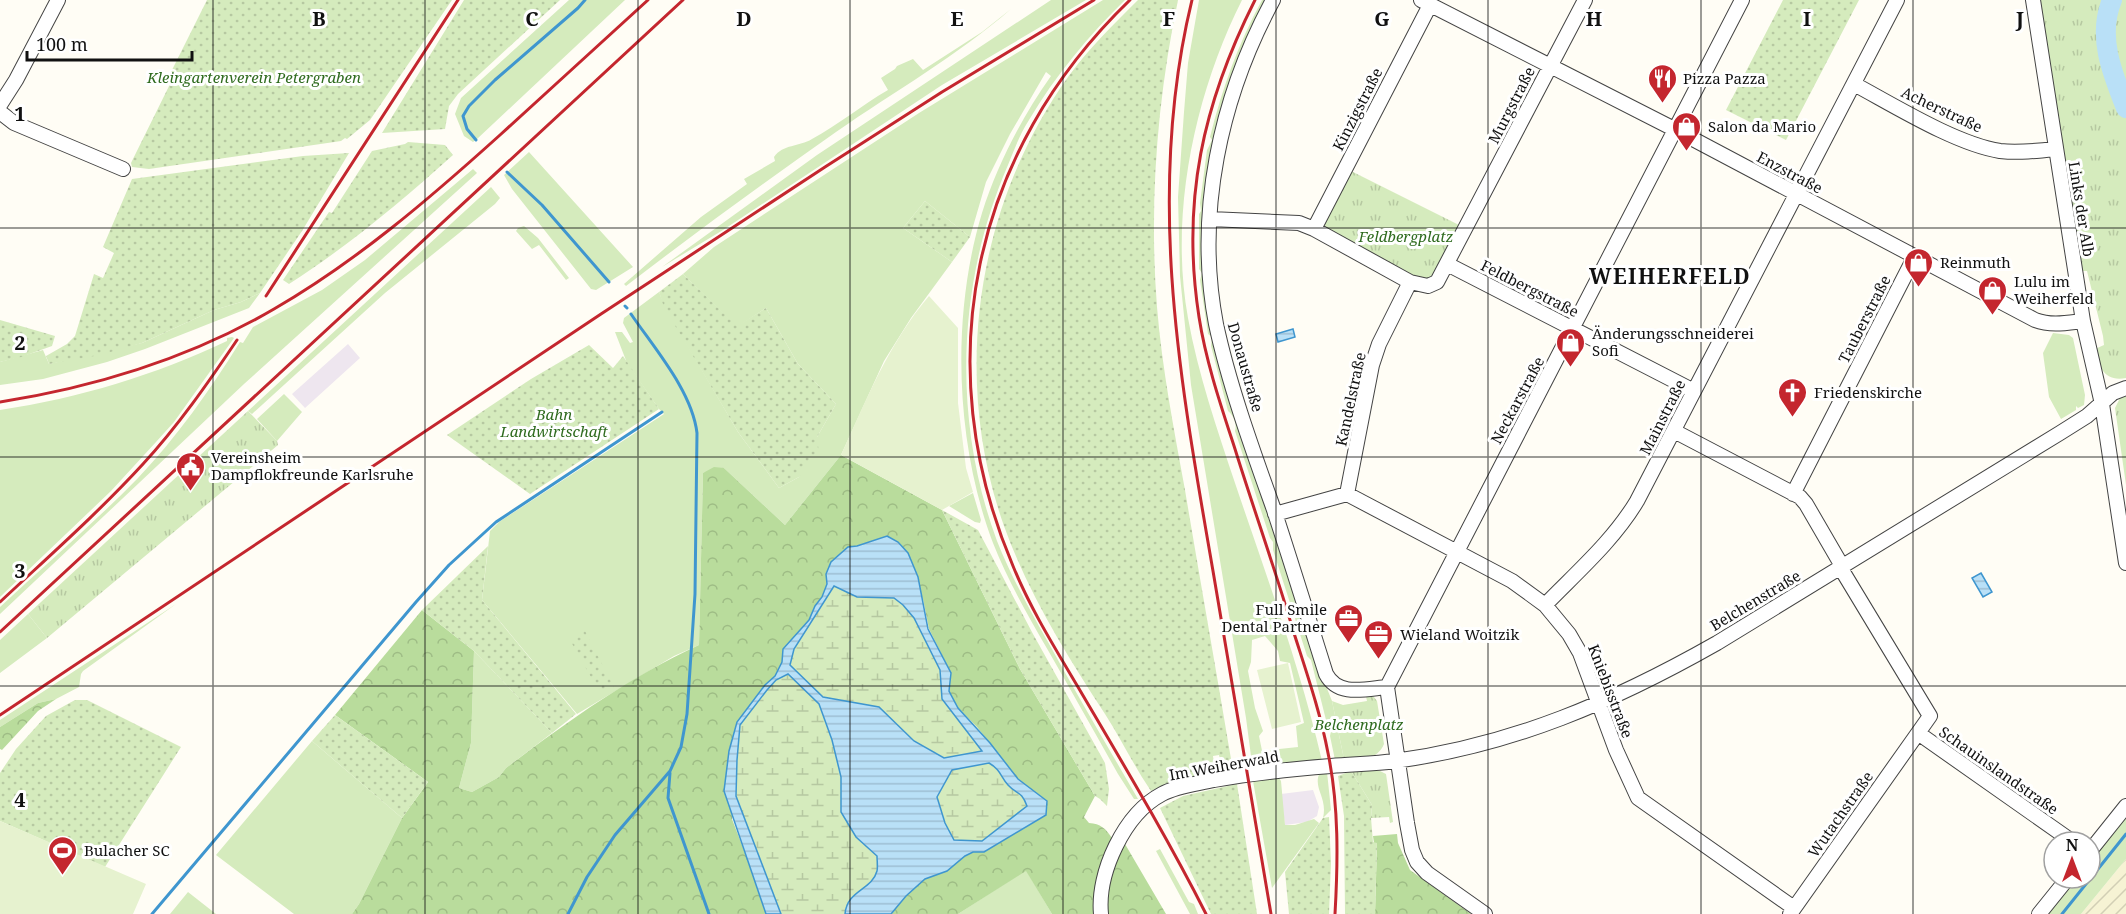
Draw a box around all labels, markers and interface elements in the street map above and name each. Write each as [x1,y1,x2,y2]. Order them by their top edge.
text: B [312,5,326,32]
text: C [525,5,539,32]
text: D [736,5,752,32]
text: E [950,5,964,32]
text: F [1163,5,1175,32]
text: G [1374,5,1390,32]
text: H [1586,5,1602,32]
text: I [1803,5,1811,32]
text: J [2015,5,2024,32]
scale bar [27,24,192,62]
text: 100 m [36,32,88,56]
restaurant icon: Pizza Pazza [1646,62,1678,104]
street label: Murgstraße [1483,63,1539,147]
street label: Kinzigstraße [1328,64,1386,154]
park label: Kleingartenverein Petergraben [146,67,361,87]
place label: Pizza Pazza [1683,68,1766,88]
street label: Acherstraße [1898,81,1986,137]
text: 1 [14,100,26,127]
shop icon: Salon da Mario [1671,110,1703,152]
place label: Salon da Mario [1708,116,1816,136]
street label: Enzstraße [1754,146,1826,198]
street label: Links der Alb [2065,160,2099,258]
park label: Feldbergplatz [1358,226,1454,246]
shop icon: Reinmuth [1903,246,1935,288]
place label: Reinmuth [1940,252,2011,272]
street label: Feldbergstraße [1478,255,1582,321]
district label: WEIHERFELD [1589,262,1751,290]
place label: Lulu im Weiherfeld [2014,271,2094,308]
street label: Tauberstraße [1833,272,1895,366]
shop icon: Lulu im Weiherfeld [1977,274,2009,316]
street label: Donaustraße [1224,320,1268,414]
place label: Änderungsschneiderei Sofi [1592,323,1754,360]
shop icon: Änderungsschneiderei Sofi [1555,326,1587,368]
text: 2 [14,329,26,356]
street label: Kandelstraße [1330,350,1370,448]
street label: Neckarstraße [1486,353,1548,447]
street label: Mainstraße [1634,376,1690,458]
church icon: Friedenskirche [1777,376,1809,418]
place label: Friedenskirche [1814,382,1922,402]
park label: Bahn Landwirtschaft [499,404,608,441]
place label: Vereinsheim Dampflokfreunde Karlsruhe [211,447,414,484]
public building icon: Vereinsheim Dampflokfreunde Karlsruhe [174,450,206,492]
text: 3 [14,557,26,584]
street label: Belchenstraße [1706,565,1804,635]
place label: Full Smile Dental Partner [1222,599,1327,636]
office icon: Full Smile Dental Partner [1332,602,1364,644]
office icon: Wieland Woitzik [1363,618,1395,660]
place label: Wieland Woitzik [1400,624,1519,644]
street label: Kniebisstraße [1584,641,1638,741]
park label: Belchenplatz [1313,714,1404,734]
street label: Schauinslandstraße [1935,721,2063,819]
street label: Im Weiherwald [1168,746,1280,784]
street label: Wutachstraße [1803,767,1877,861]
text: 4 [14,786,26,813]
north arrow [2042,830,2102,890]
sports icon: Bulacher SC [47,834,79,876]
text: N [2066,834,2079,856]
place label: Bulacher SC [84,840,170,860]

